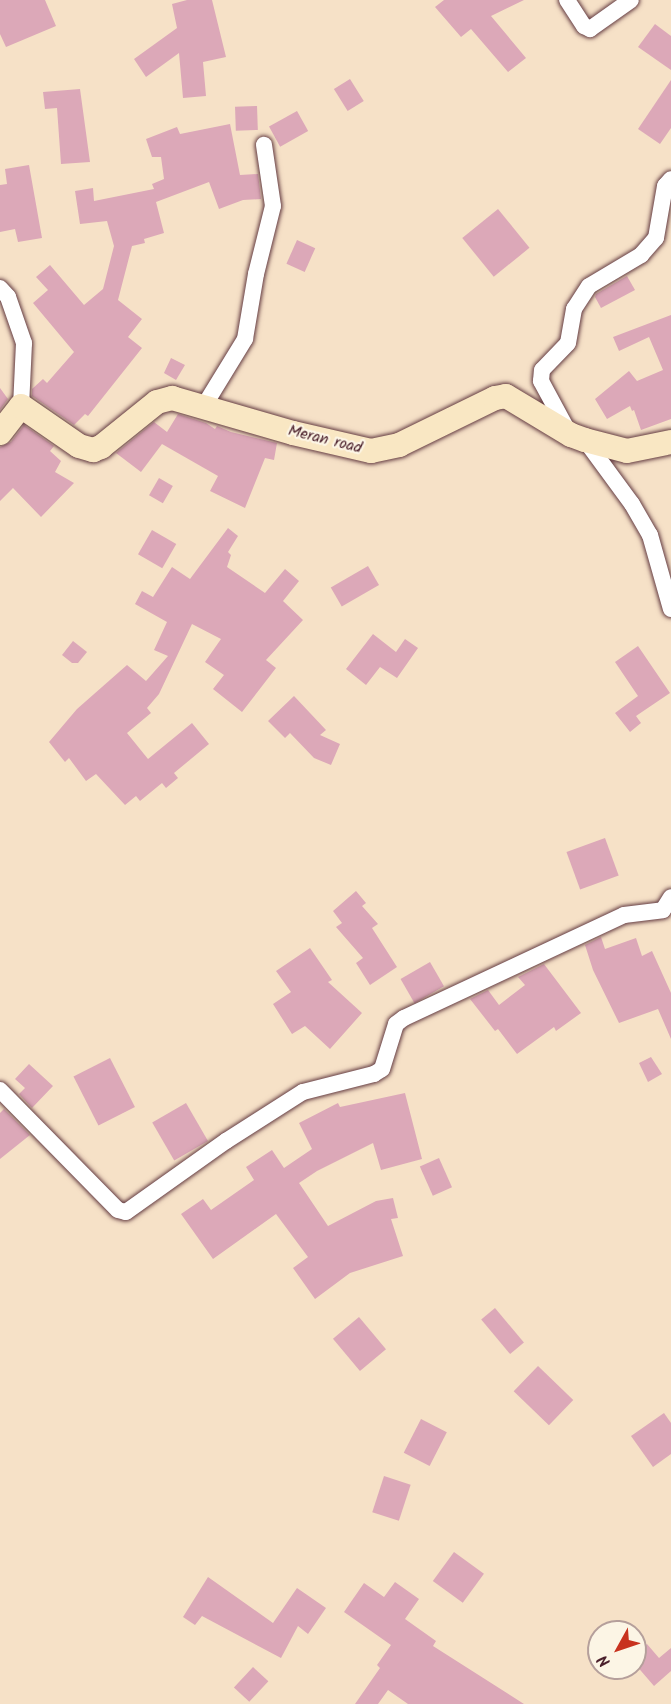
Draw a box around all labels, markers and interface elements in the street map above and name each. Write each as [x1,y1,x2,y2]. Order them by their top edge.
street label: Meran road [286,422,364,458]
north arrow [587,1620,647,1680]
text: N [592,1649,617,1673]

